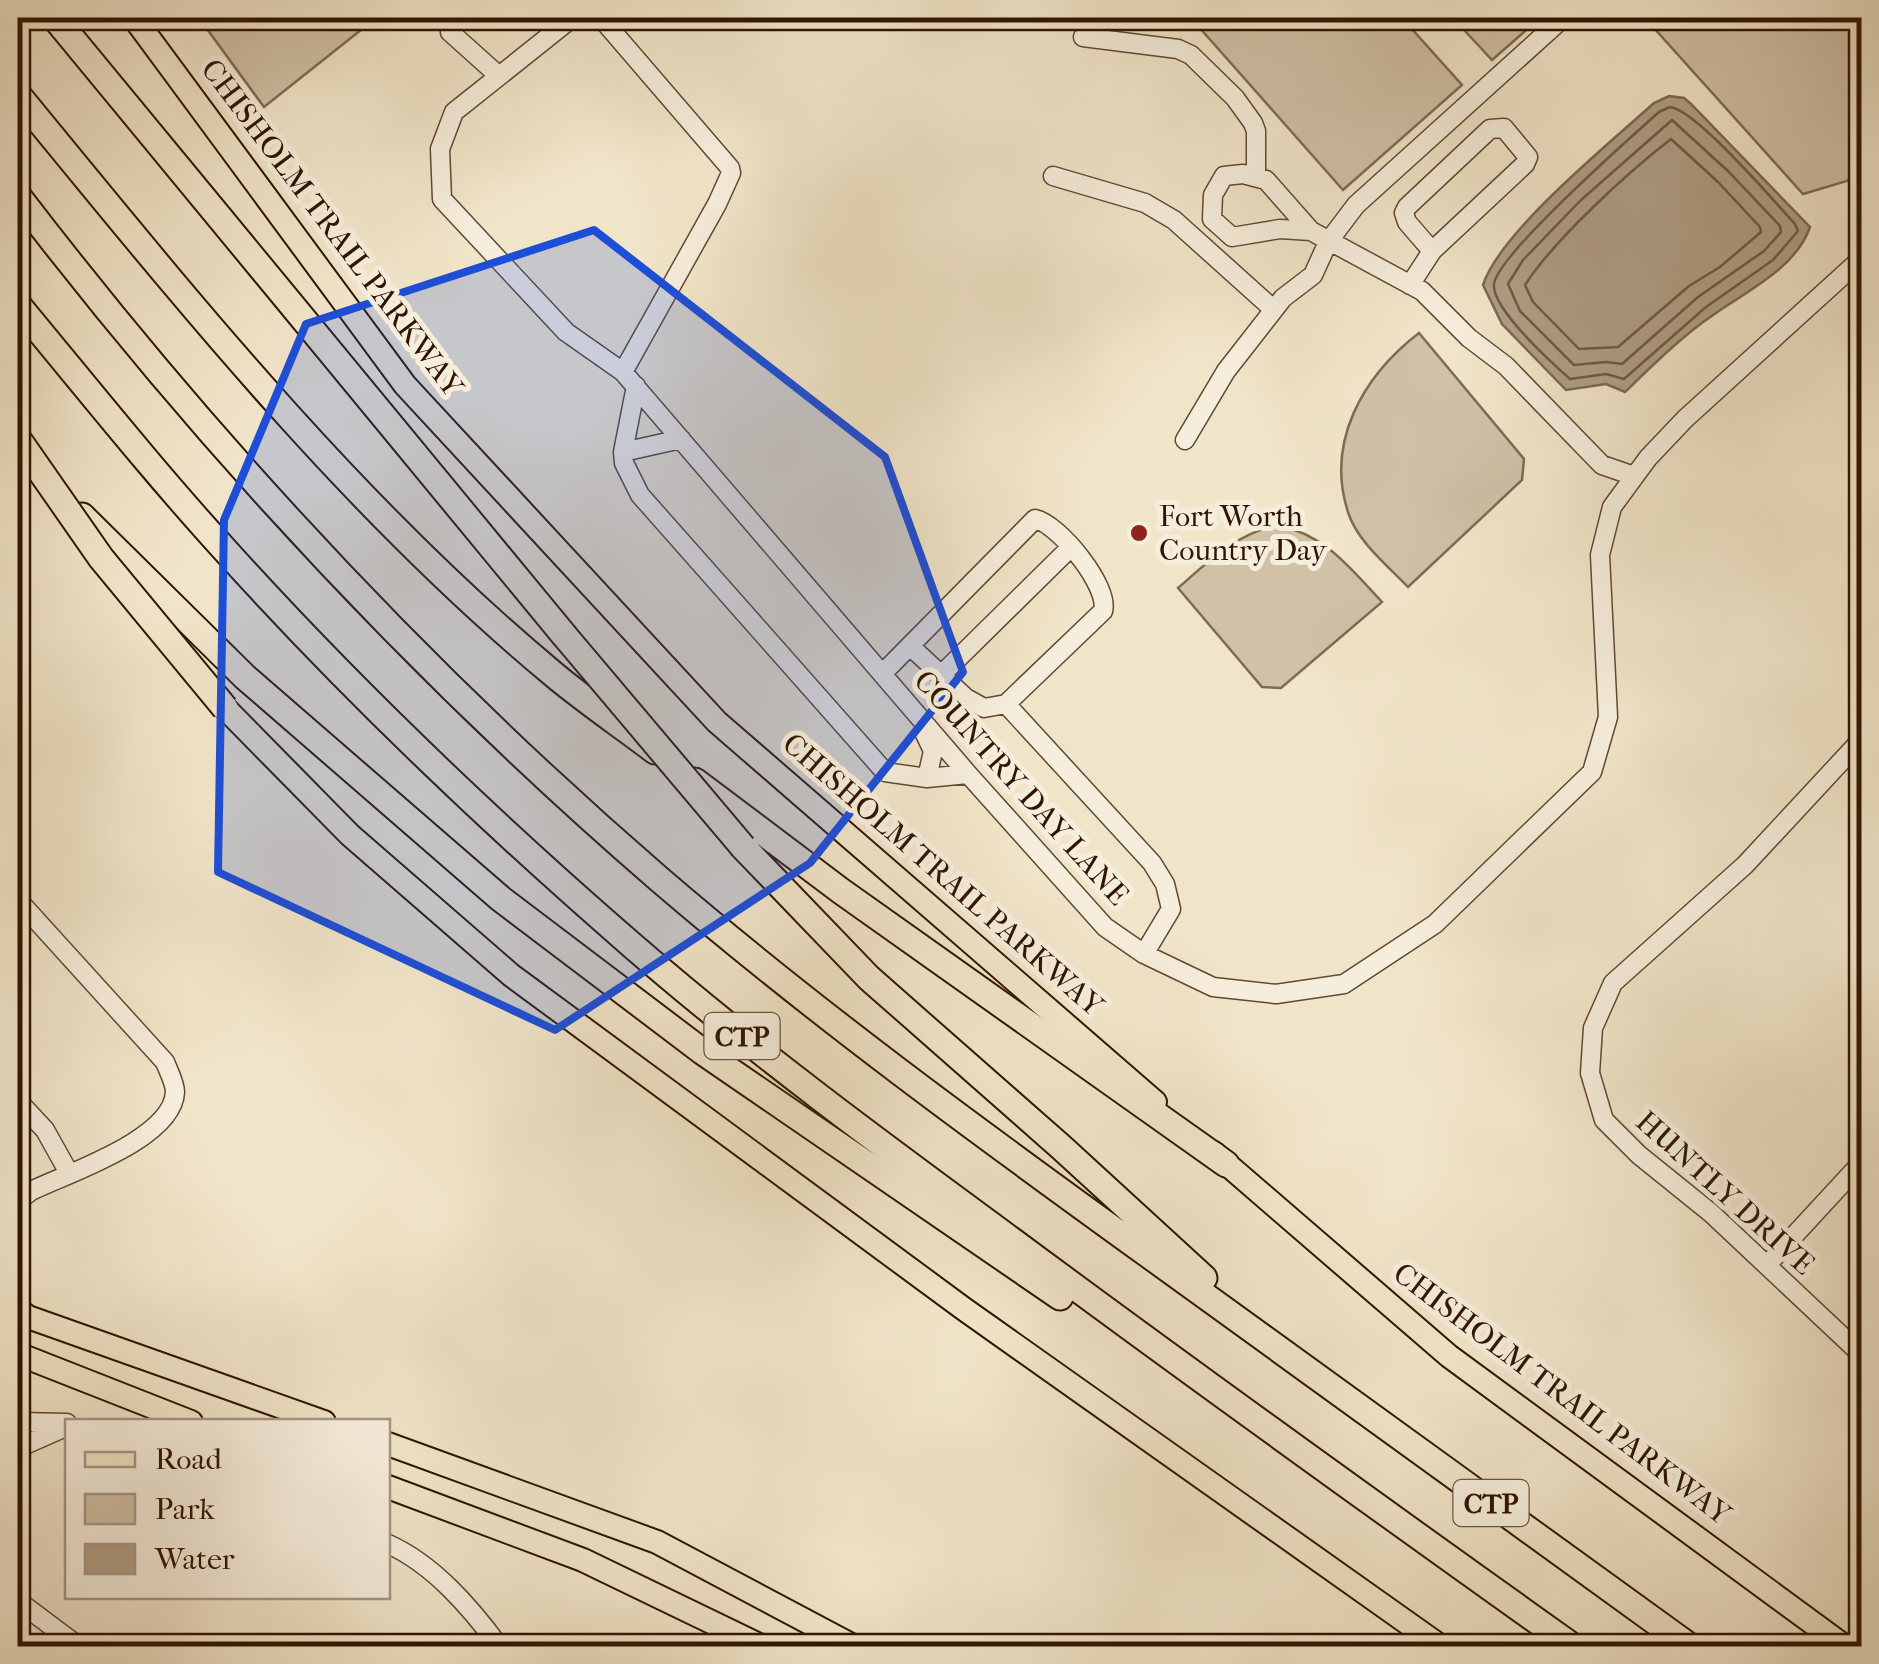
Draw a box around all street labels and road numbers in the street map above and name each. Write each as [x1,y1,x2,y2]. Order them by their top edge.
street label: CHISHOLM TRAIL PARKWAY [194,52,471,405]
street label: COUNTRY DAY LANE [906,664,1136,912]
street label: CHISHOLM TRAIL PARKWAY [776,726,1112,1025]
road number: CTP [704,1013,780,1059]
street label: HUNTLY DRIVE [1629,1104,1821,1282]
street label: CHISHOLM TRAIL PARKWAY [1386,1256,1739,1533]
road number: CTP [1454,1480,1528,1526]

